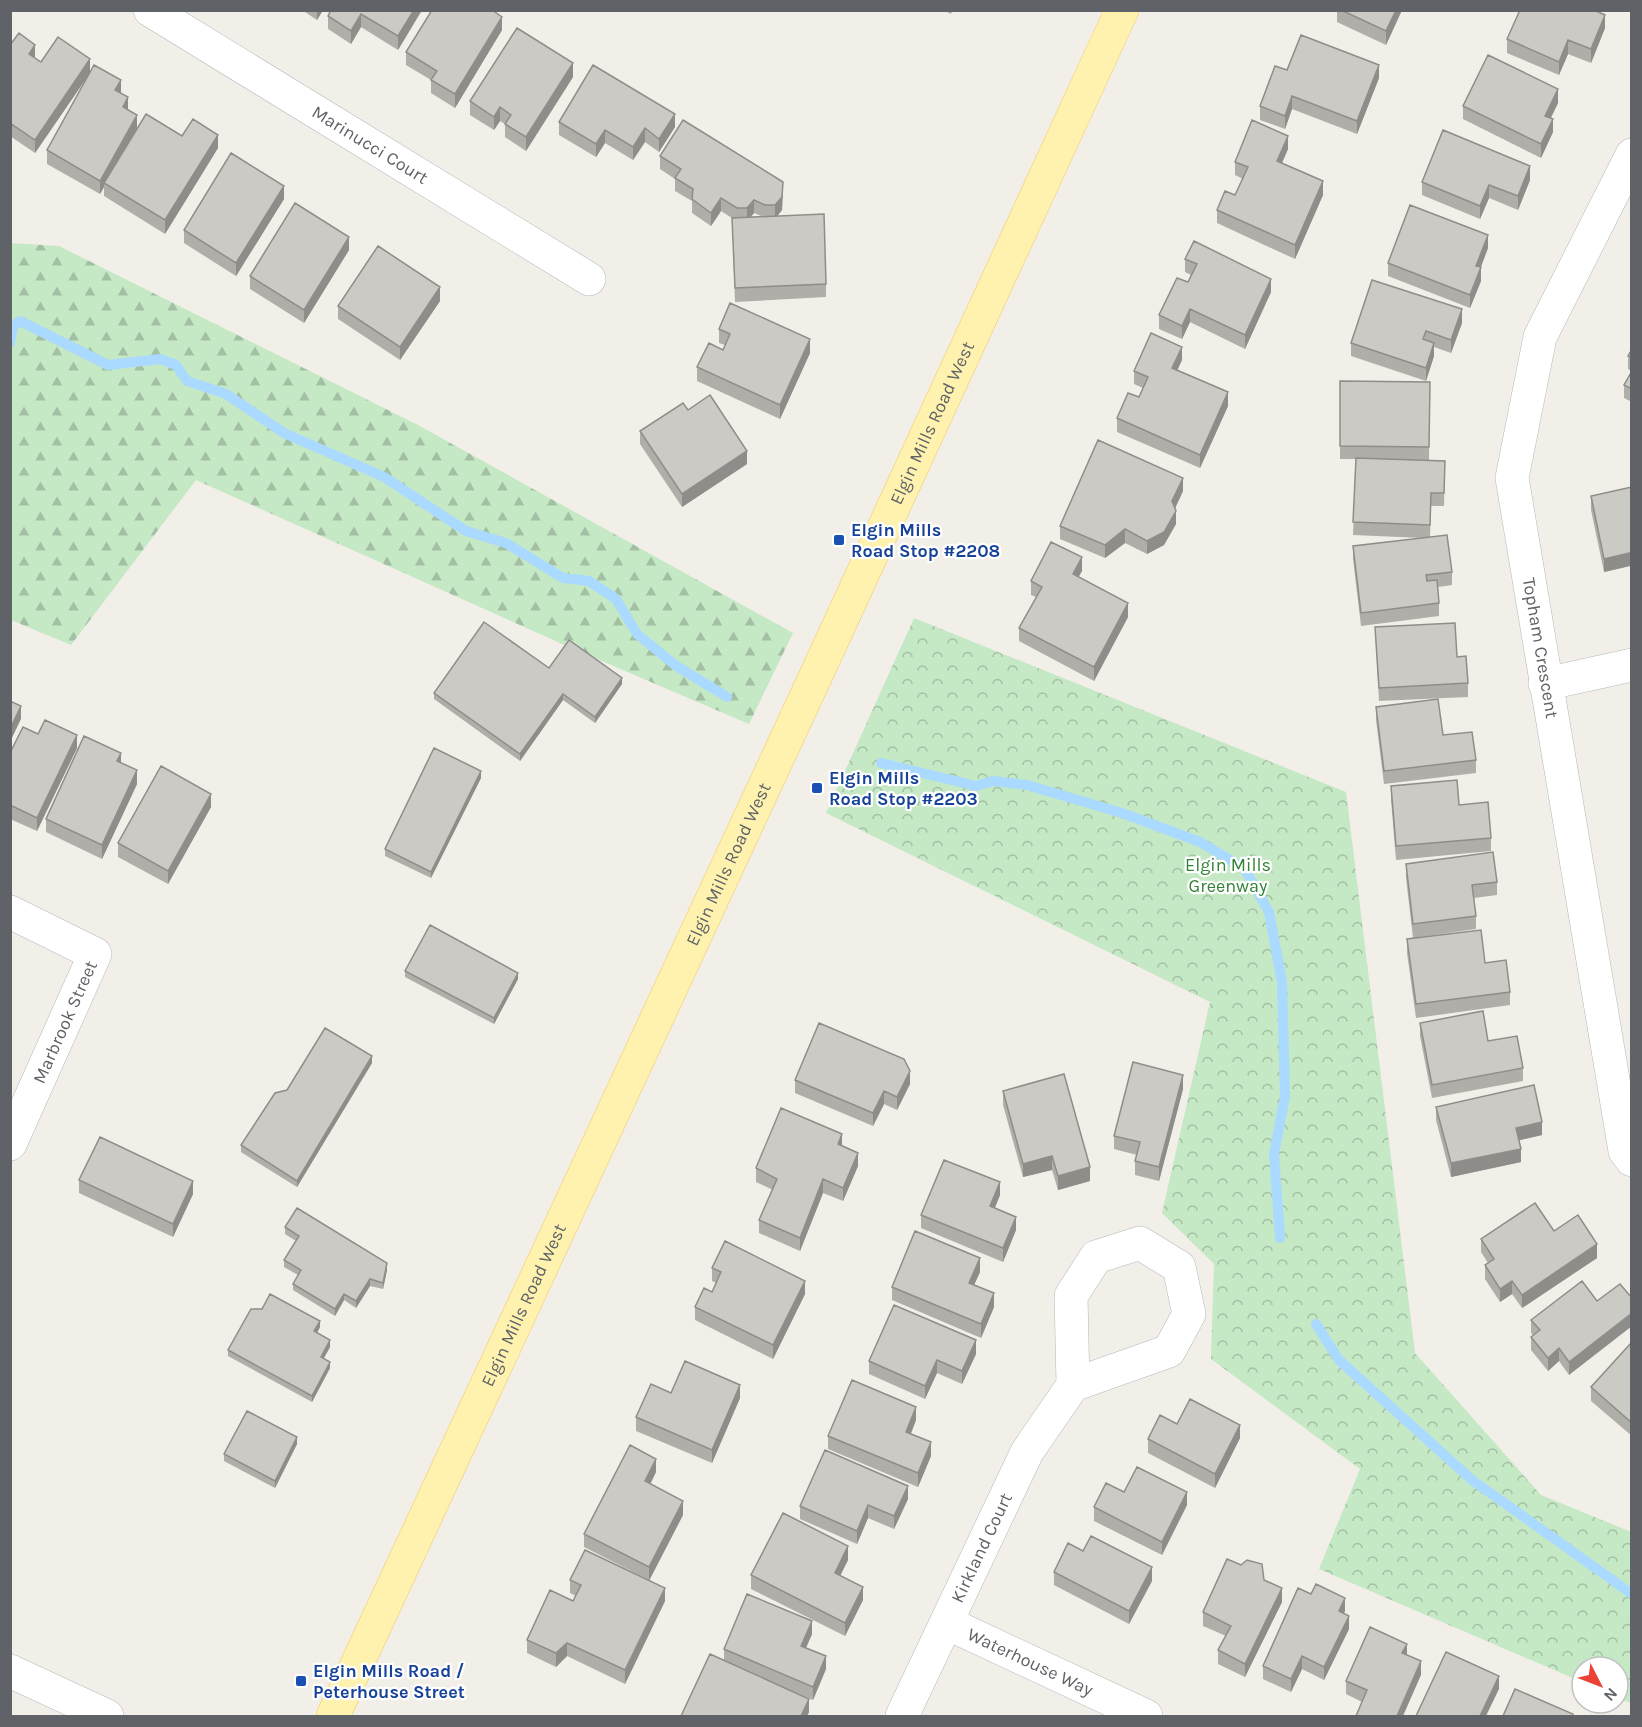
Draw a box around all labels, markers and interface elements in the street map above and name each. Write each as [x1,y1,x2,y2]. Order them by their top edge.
street label: Marinucci Court [308,101,432,189]
street label: Elgin Mills Road West [885,338,979,508]
place label: Elgin Mills Road Stop #2208 [851,519,1000,562]
marker: Elgin Mills Road Stop #2208 [832,533,846,547]
street label: Topham Crescent [1518,576,1563,720]
place label: Elgin Mills Road Stop #2203 [829,767,978,810]
street label: Elgin Mills Road West [681,779,776,949]
marker: Elgin Mills Road Stop #2203 [810,781,824,795]
park label: Elgin Mills Greenway [1185,854,1271,897]
street label: Marbrook Street [28,957,102,1087]
street label: Elgin Mills Road West [476,1220,571,1390]
street label: Kirkland Court [946,1489,1017,1606]
street label: Waterhouse Way [964,1623,1097,1701]
north arrow [1570,1655,1630,1715]
place label: Elgin Mills Road / Peterhouse Street [313,1660,465,1703]
marker: Elgin Mills Road / Peterhouse Street [294,1674,308,1688]
text: N [1600,1684,1622,1705]

